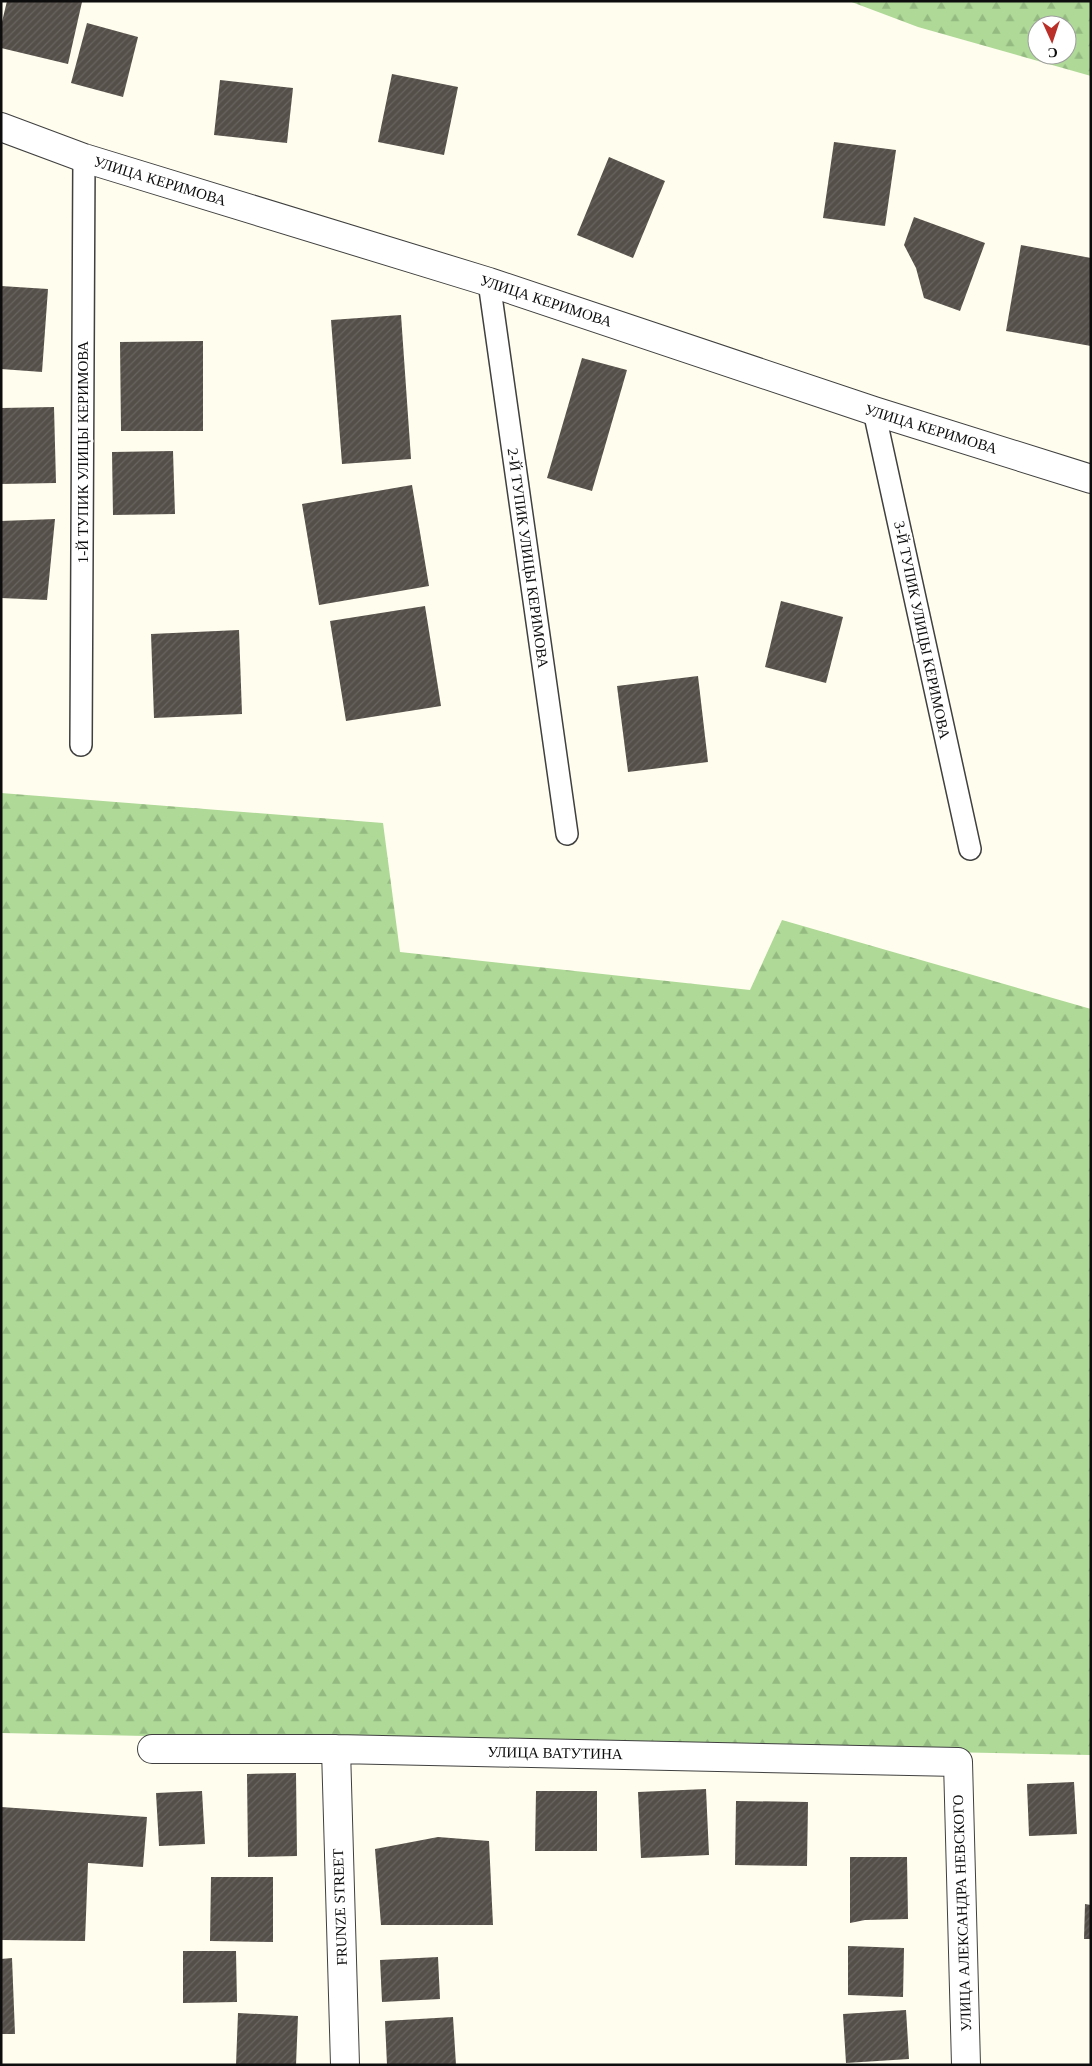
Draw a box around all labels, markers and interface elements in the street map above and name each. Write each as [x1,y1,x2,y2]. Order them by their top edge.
north arrow [1027,15,1077,65]
text: С [1047,45,1058,60]
street label: УЛИЦА КЕРИМОВА [92,153,228,209]
street label: УЛИЦА КЕРИМОВА [478,272,614,330]
street label: 1-Й ТУПИК УЛИЦЫ КЕРИМОВА [75,341,91,563]
street label: УЛИЦА КЕРИМОВА [863,401,999,457]
street label: 2-Й ТУПИК УЛИЦЫ КЕРИМОВА [505,447,551,669]
street label: 3-Й ТУПИК УЛИЦЫ КЕРИМОВА [891,520,953,741]
street label: УЛИЦА ВАТУТИНА [487,1744,623,1762]
street label: УЛИЦА АЛЕКСАНДРА НЕВСКОГО [950,1794,974,2032]
street label: FRUNZE STREET [330,1848,350,1966]

